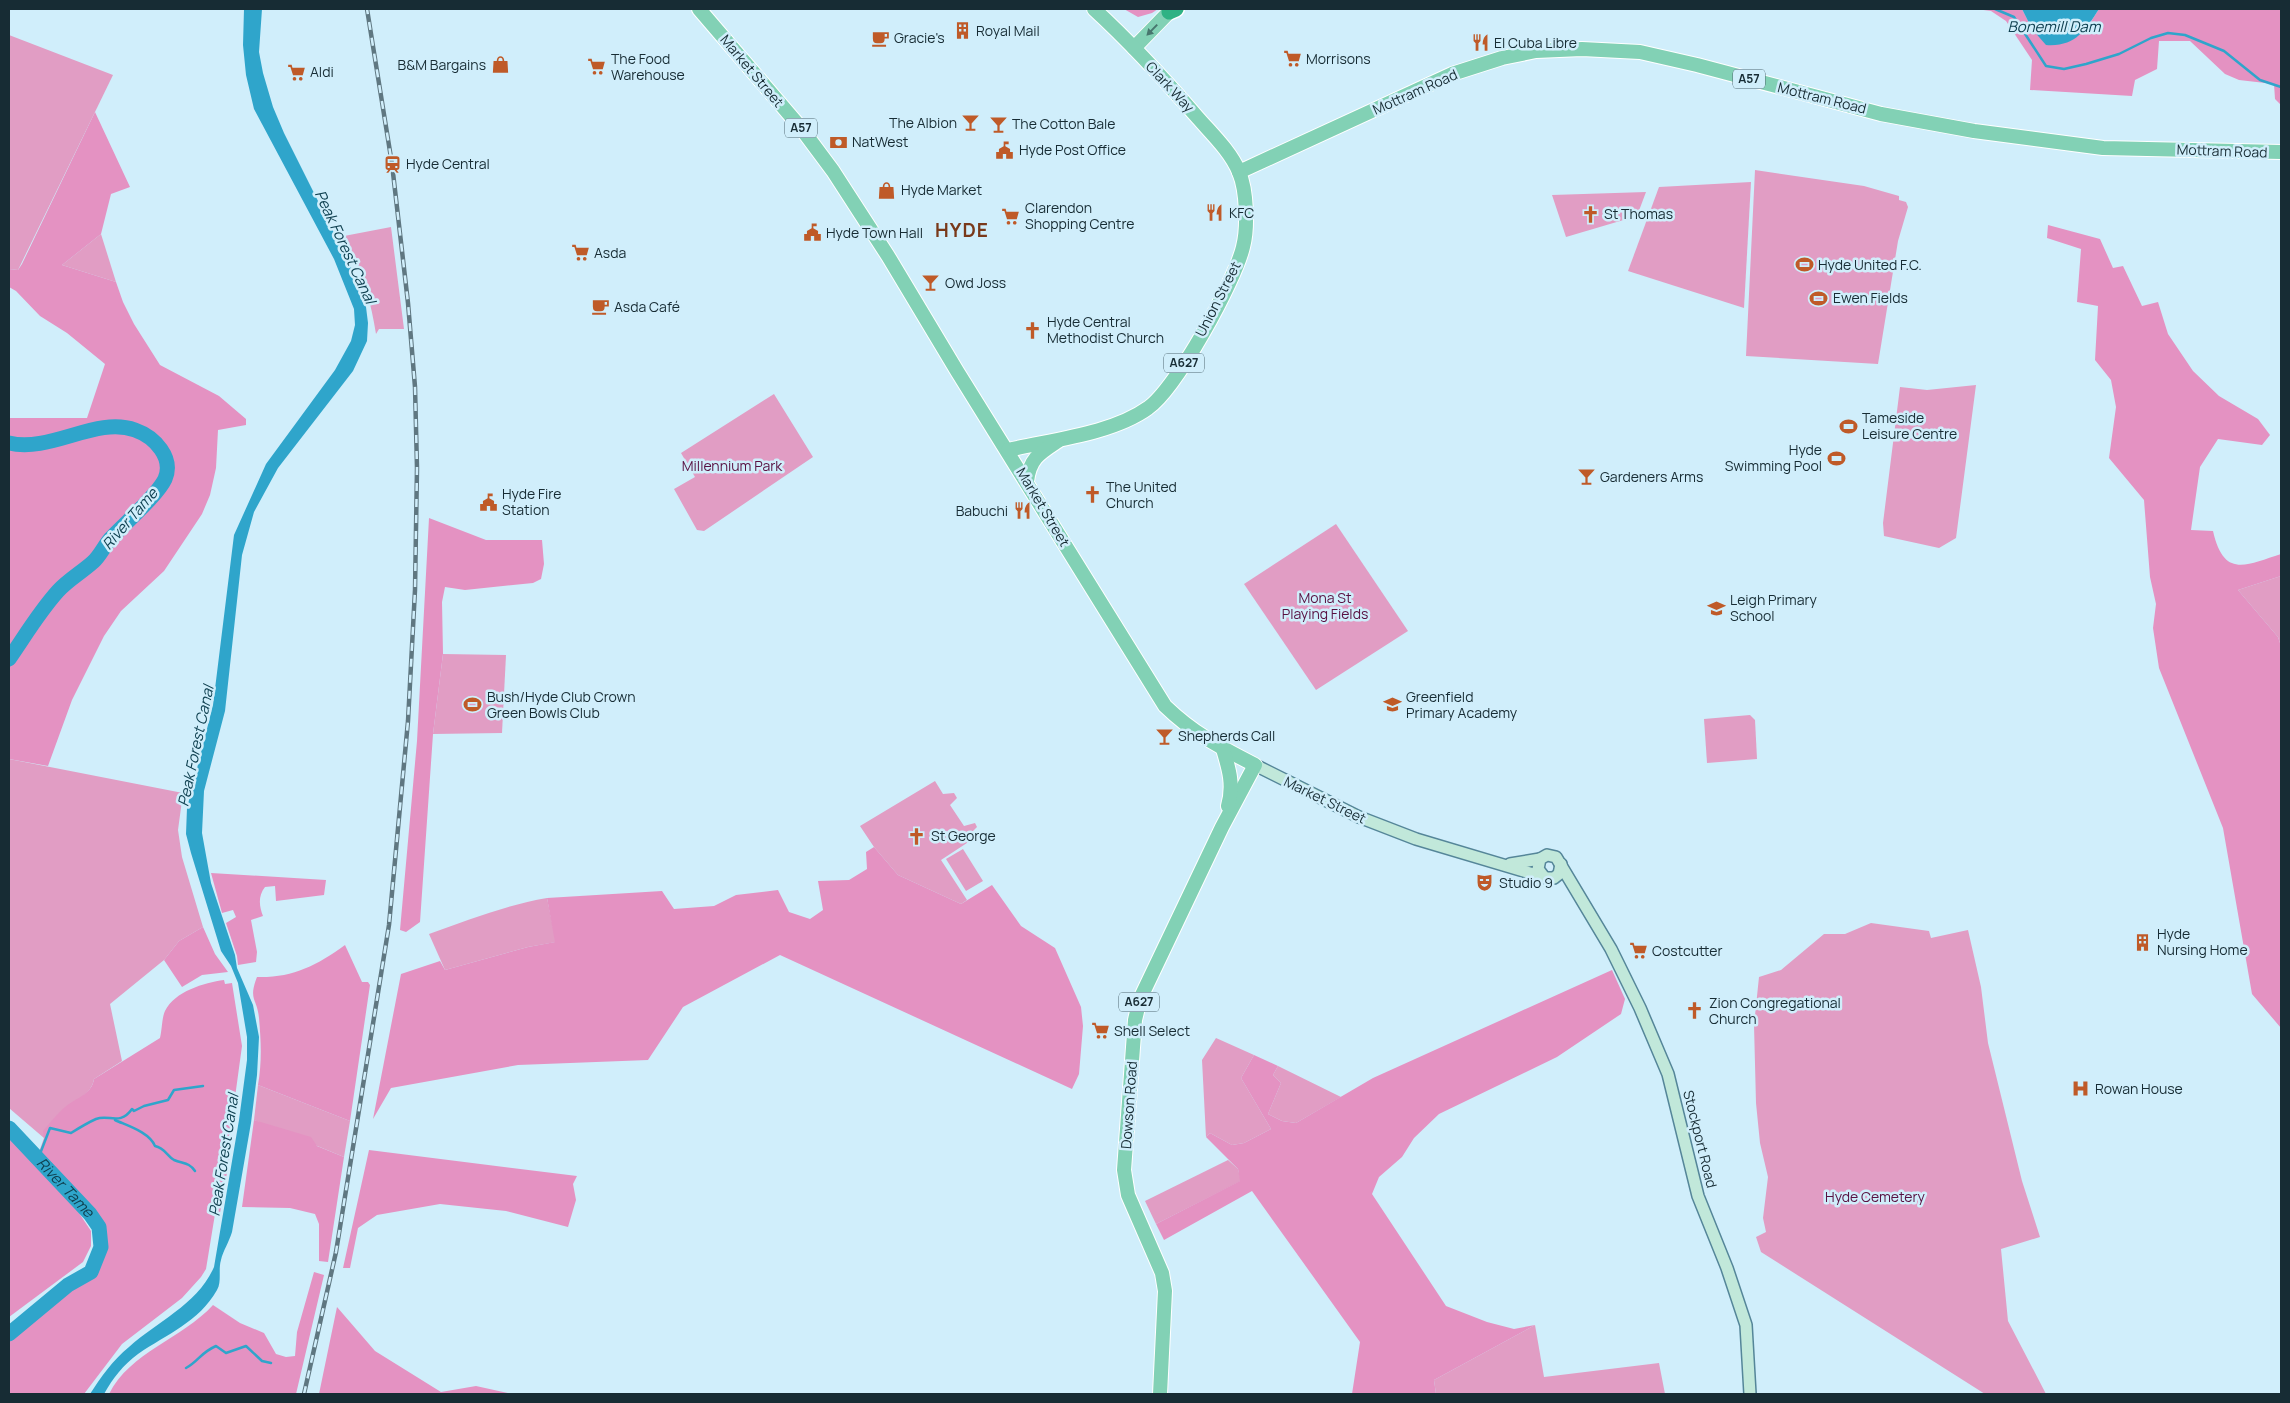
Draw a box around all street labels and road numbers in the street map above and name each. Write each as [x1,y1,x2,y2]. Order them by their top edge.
street label: Market Street [716,30,789,111]
street label: Clark Way [1142,57,1199,117]
street label: Mottram Road [1369,64,1460,119]
road number: A57 [1733,70,1765,88]
street label: Mottram Road [1776,77,1868,118]
road number: A57 [785,119,817,138]
street label: Mottram Road [2176,139,2268,162]
street label: Union Street [1190,258,1245,340]
road number: A627 [1164,353,1204,372]
street label: Market Street [1012,464,1075,550]
street label: Market Street [1281,771,1370,828]
road number: A627 [1119,992,1159,1012]
street label: Dowson Road [1116,1061,1141,1149]
street label: Stockport Road [1679,1088,1722,1190]

